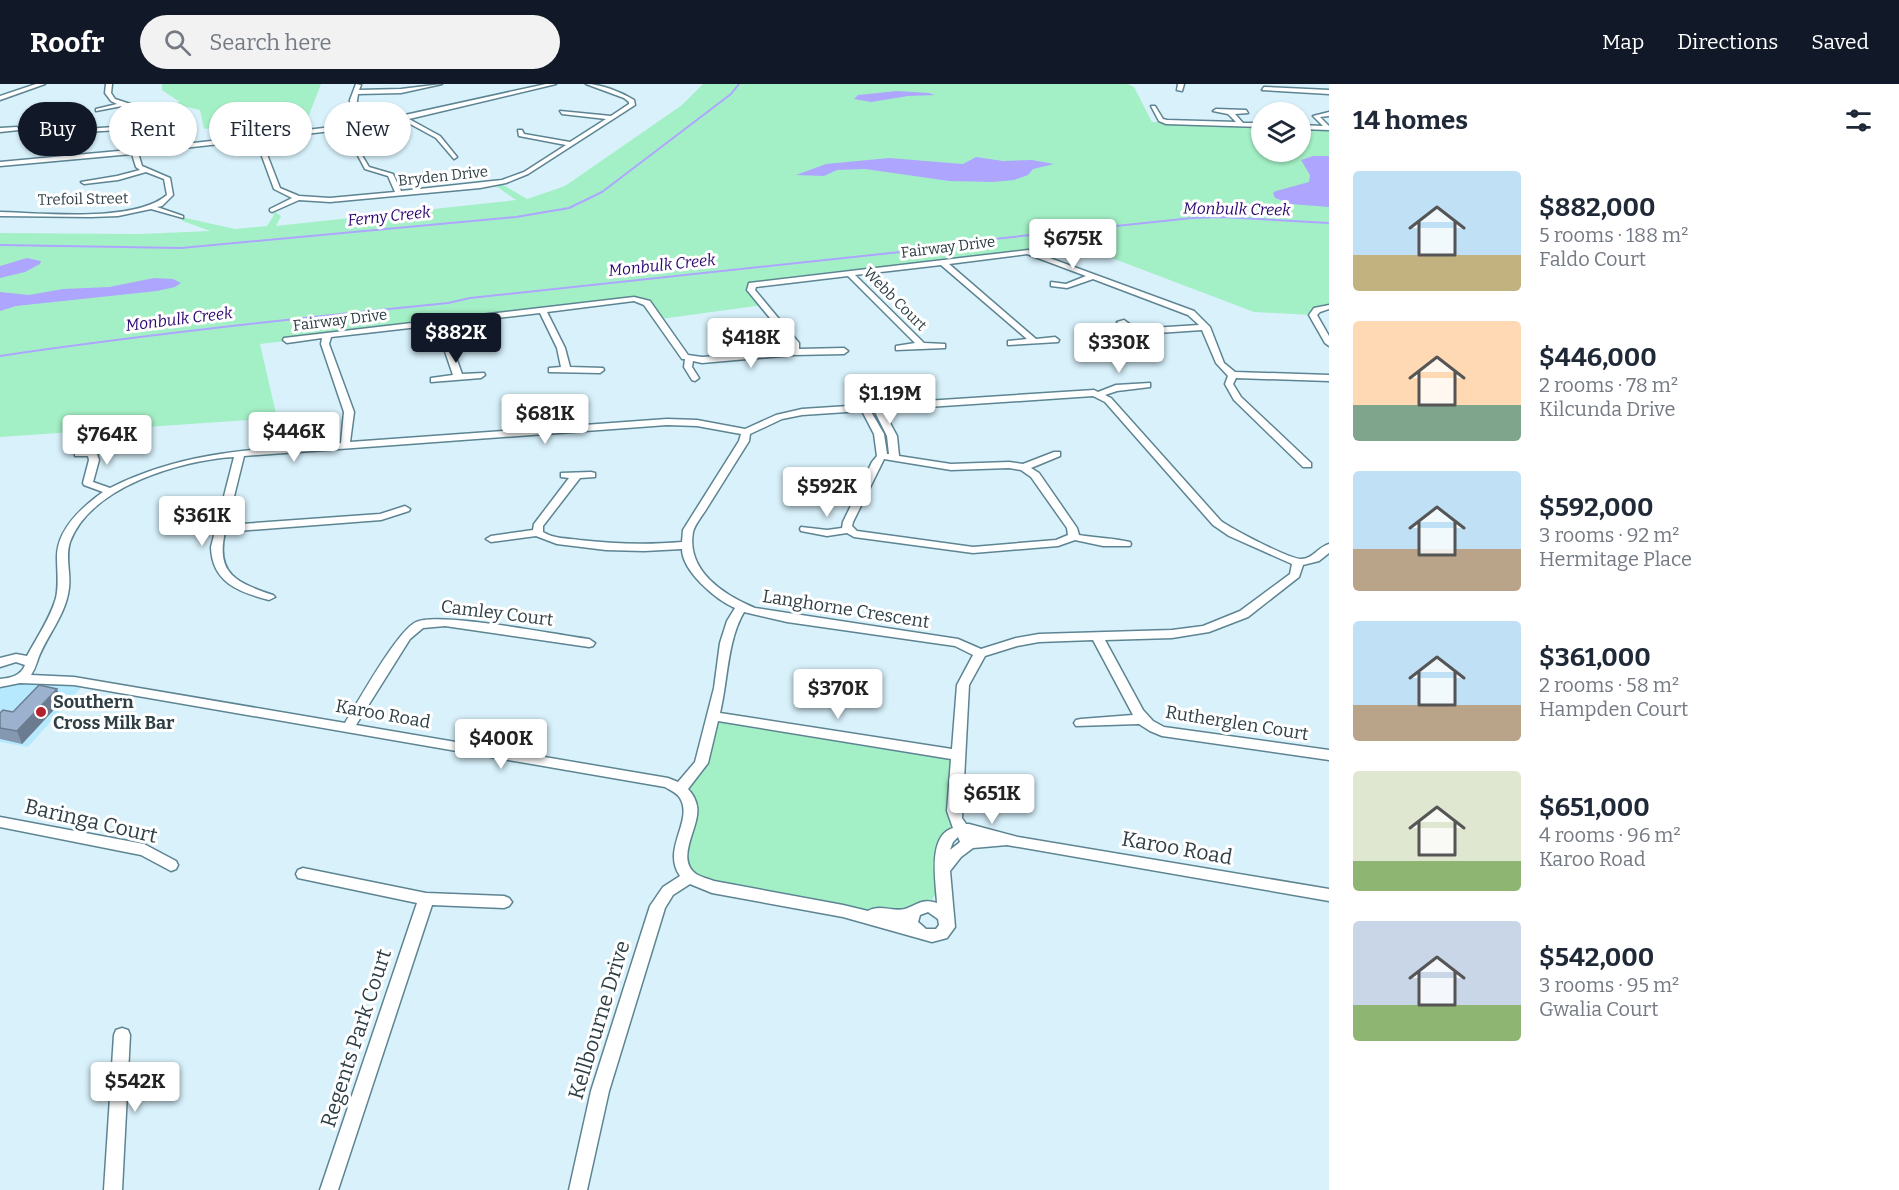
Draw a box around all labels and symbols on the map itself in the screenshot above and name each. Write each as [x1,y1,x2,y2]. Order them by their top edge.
street label: Bryden Drive [397,162,489,190]
street label: Trefoil Street [37,189,129,209]
water label: Monbulk Creek [1183,199,1291,219]
water label: Ferny Creek [346,202,432,230]
pin: $675K [1031,219,1115,270]
street label: Fairway Drive [900,232,996,262]
water label: Monbulk Creek [607,250,717,280]
street label: Webb Court [860,264,931,335]
water label: Monbulk Creek [124,303,234,335]
street label: Fairway Drive [292,305,388,335]
pin: $882K [414,313,498,364]
pin: $418K [709,318,793,369]
pin: $330K [1077,323,1161,374]
pin: $1.19M [841,374,939,425]
pin: $681K [503,394,587,445]
pin: $446K [252,412,336,463]
pin: $764K [65,415,149,466]
pin: $592K [785,467,869,518]
pin: $361K [160,496,244,547]
street label: Langhorne Crescent [761,585,931,633]
street label: Camley Court [440,595,555,631]
pin: $370K [796,669,880,720]
place label: Southern Cross Milk Bar [53,691,175,734]
street label: Karoo Road [334,695,432,733]
street label: Rutherglen Court [1164,701,1311,745]
marker: Southern Cross Milk Bar [34,705,48,719]
pin: $400K [459,719,543,770]
pin: $651K [950,774,1034,825]
street label: Baringa Court [22,793,160,849]
street label: Karoo Road [1120,825,1234,871]
street label: Kellbourne Drive [563,938,635,1102]
street label: Regents Park Court [315,945,397,1131]
pin: $542K [93,1062,177,1113]

